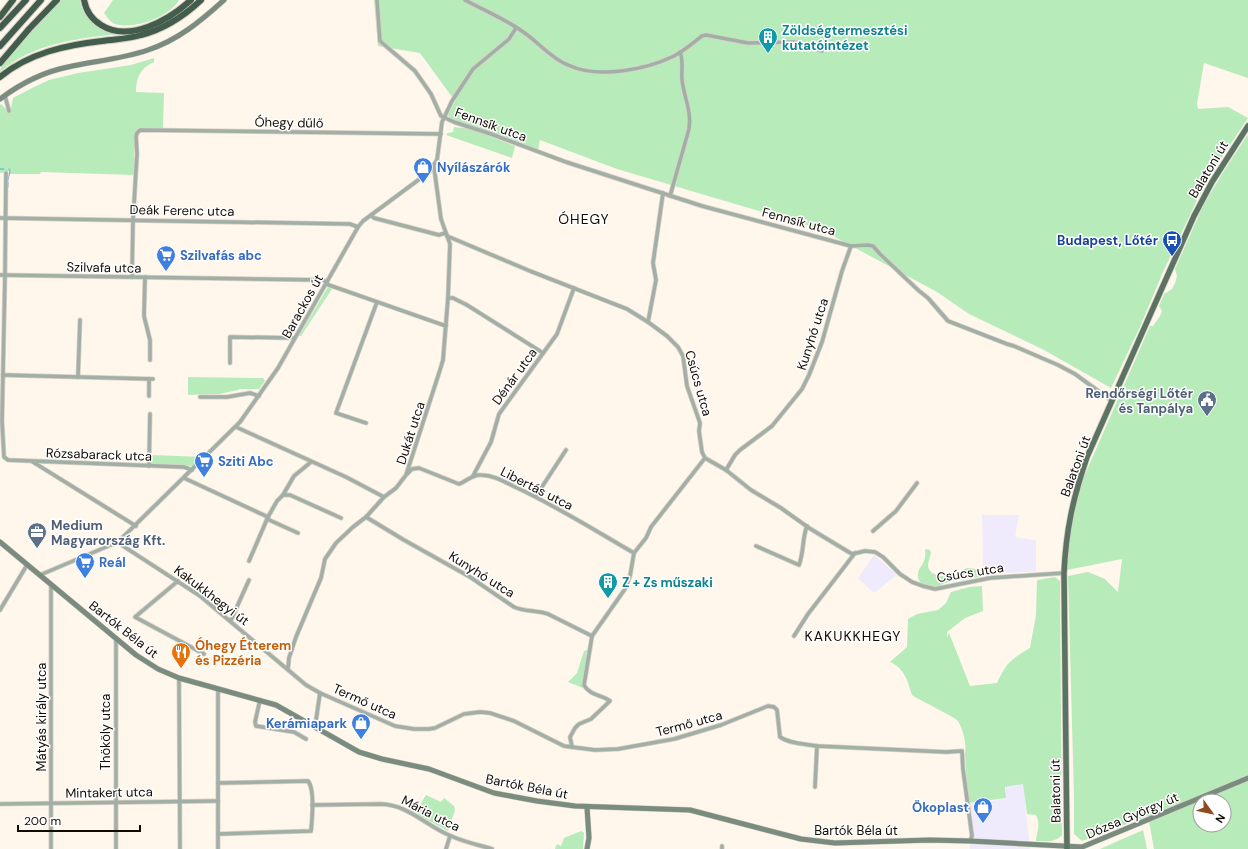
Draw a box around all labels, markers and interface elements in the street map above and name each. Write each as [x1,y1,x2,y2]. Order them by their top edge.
place label: Zöldségtermesztési kutatóintézet [782,22,907,54]
building icon: Zöldségtermesztési kutatóintézet [757,26,779,54]
street label: Fennsík utca [453,104,529,145]
street label: Óhegy dűlő [254,113,324,132]
street label: Balatoni út [1185,137,1232,201]
shop icon: Nyílászárók [412,156,434,184]
place label: Nyílászárók [437,159,511,176]
street label: Deák Ferenc utca [130,201,234,220]
street label: Fennsík utca [760,204,837,239]
district label: ÓHEGY [558,210,610,228]
bus stop icon: Budapest, Lőtér [1161,229,1183,257]
place label: Budapest, Lőtér [1057,232,1159,249]
supermarket icon: Szilvafás abc [155,244,177,272]
place label: Szilvafás abc [180,247,262,264]
street label: Szilvafa utca [67,258,141,277]
street label: Barackos út [278,271,327,341]
street label: Kunyhó utca [793,296,832,372]
street label: Dénár utca [488,345,541,408]
street label: Csúcs utca [681,348,716,418]
place label: Rendőrségi Lőtér és Tanpálya [1085,385,1194,417]
public building icon: Rendőrségi Lőtér és Tanpálya [1196,389,1218,417]
street label: Dukát utca [392,400,429,467]
street label: Balatoni út [1057,433,1094,499]
street label: Rózsabarack utca [46,444,152,465]
supermarket icon: Sziti Abc [193,450,215,478]
place label: Sziti Abc [218,453,274,470]
street label: Libertás utca [498,463,576,514]
place label: Medium Magyarország Kft. [51,517,165,549]
office icon: Medium Magyarország Kft. [26,521,48,549]
street label: Kunyhó utca [446,547,518,601]
supermarket icon: Reál [74,551,96,579]
place label: Reál [99,554,126,571]
street label: Csúcs utca [935,559,1005,586]
street label: Kakukkhegyi út [171,562,253,629]
building icon: Z + Zs műszaki [597,571,619,599]
place label: Z + Zs műszaki [622,574,713,591]
street label: Bartók Béla út [86,597,162,662]
district label: KAKUKKHEGY [805,627,901,645]
place label: Óhegy Étterem és Pizzéria [195,636,291,669]
restaurant icon: Óhegy Étterem és Pizzéria [170,641,192,669]
street label: Mátyás király utca [33,663,50,771]
street label: Termő utca [330,680,399,723]
street label: Thököly utca [97,694,114,770]
street label: Termő utca [654,706,724,740]
shop icon: Kerámiapark [350,712,372,740]
place label: Kerámiapark [266,715,347,732]
street label: Balatoni út [1046,759,1065,823]
street label: Bartók Béla út [484,770,570,803]
street label: Mintakert utca [65,783,153,802]
street label: Dózsa György út [1083,788,1181,843]
street label: Mária utca [399,791,463,835]
north arrow [1192,793,1232,833]
shop icon: Ökoplast [972,796,994,824]
place label: Ökoplast [912,799,969,816]
scale bar [18,807,140,833]
text: N [1212,811,1228,826]
text: 200 m [24,813,61,829]
street label: Bartók Béla út [814,822,898,839]

